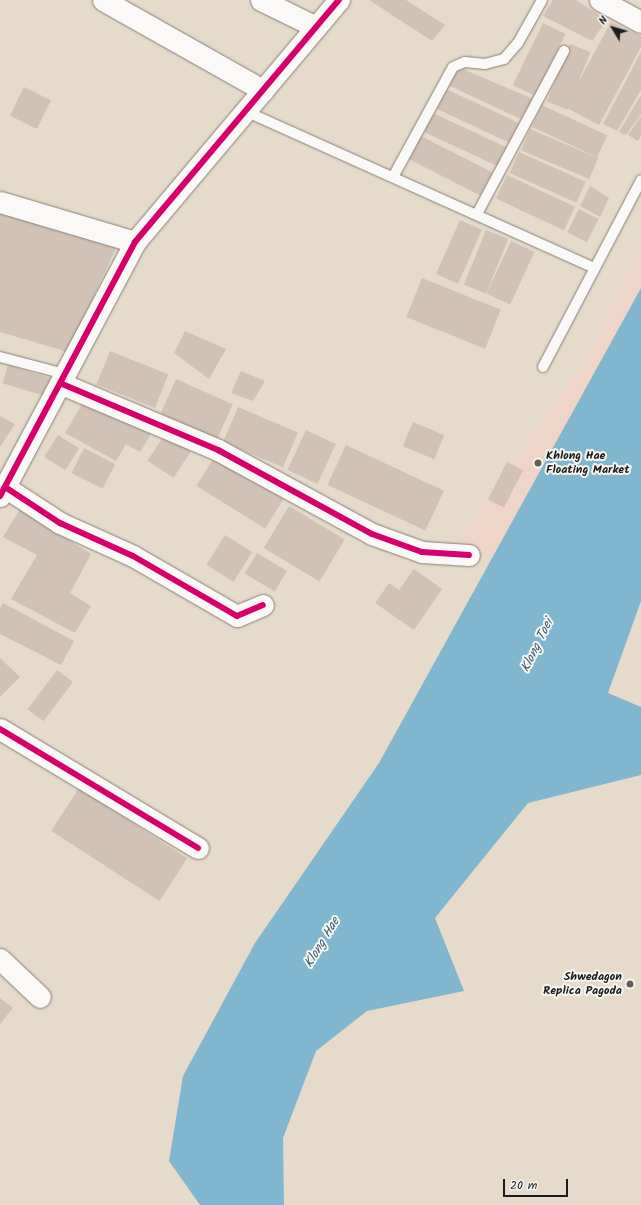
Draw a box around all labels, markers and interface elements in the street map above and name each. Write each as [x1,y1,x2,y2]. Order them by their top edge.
north arrow [593,8,633,48]
text: N [594,12,613,29]
place label: Khlong Hae Floating Market [546,449,630,477]
marker: Khlong Hae Floating Market [533,458,543,468]
water label: Klong Toei [519,617,557,675]
water label: Klong Hae [302,915,344,971]
place label: Shwedagon Replica Pagoda [543,970,622,998]
marker: Shwedagon Replica Pagoda [625,979,635,989]
scale bar [505,1171,570,1197]
text: 20 m [510,1176,537,1195]

